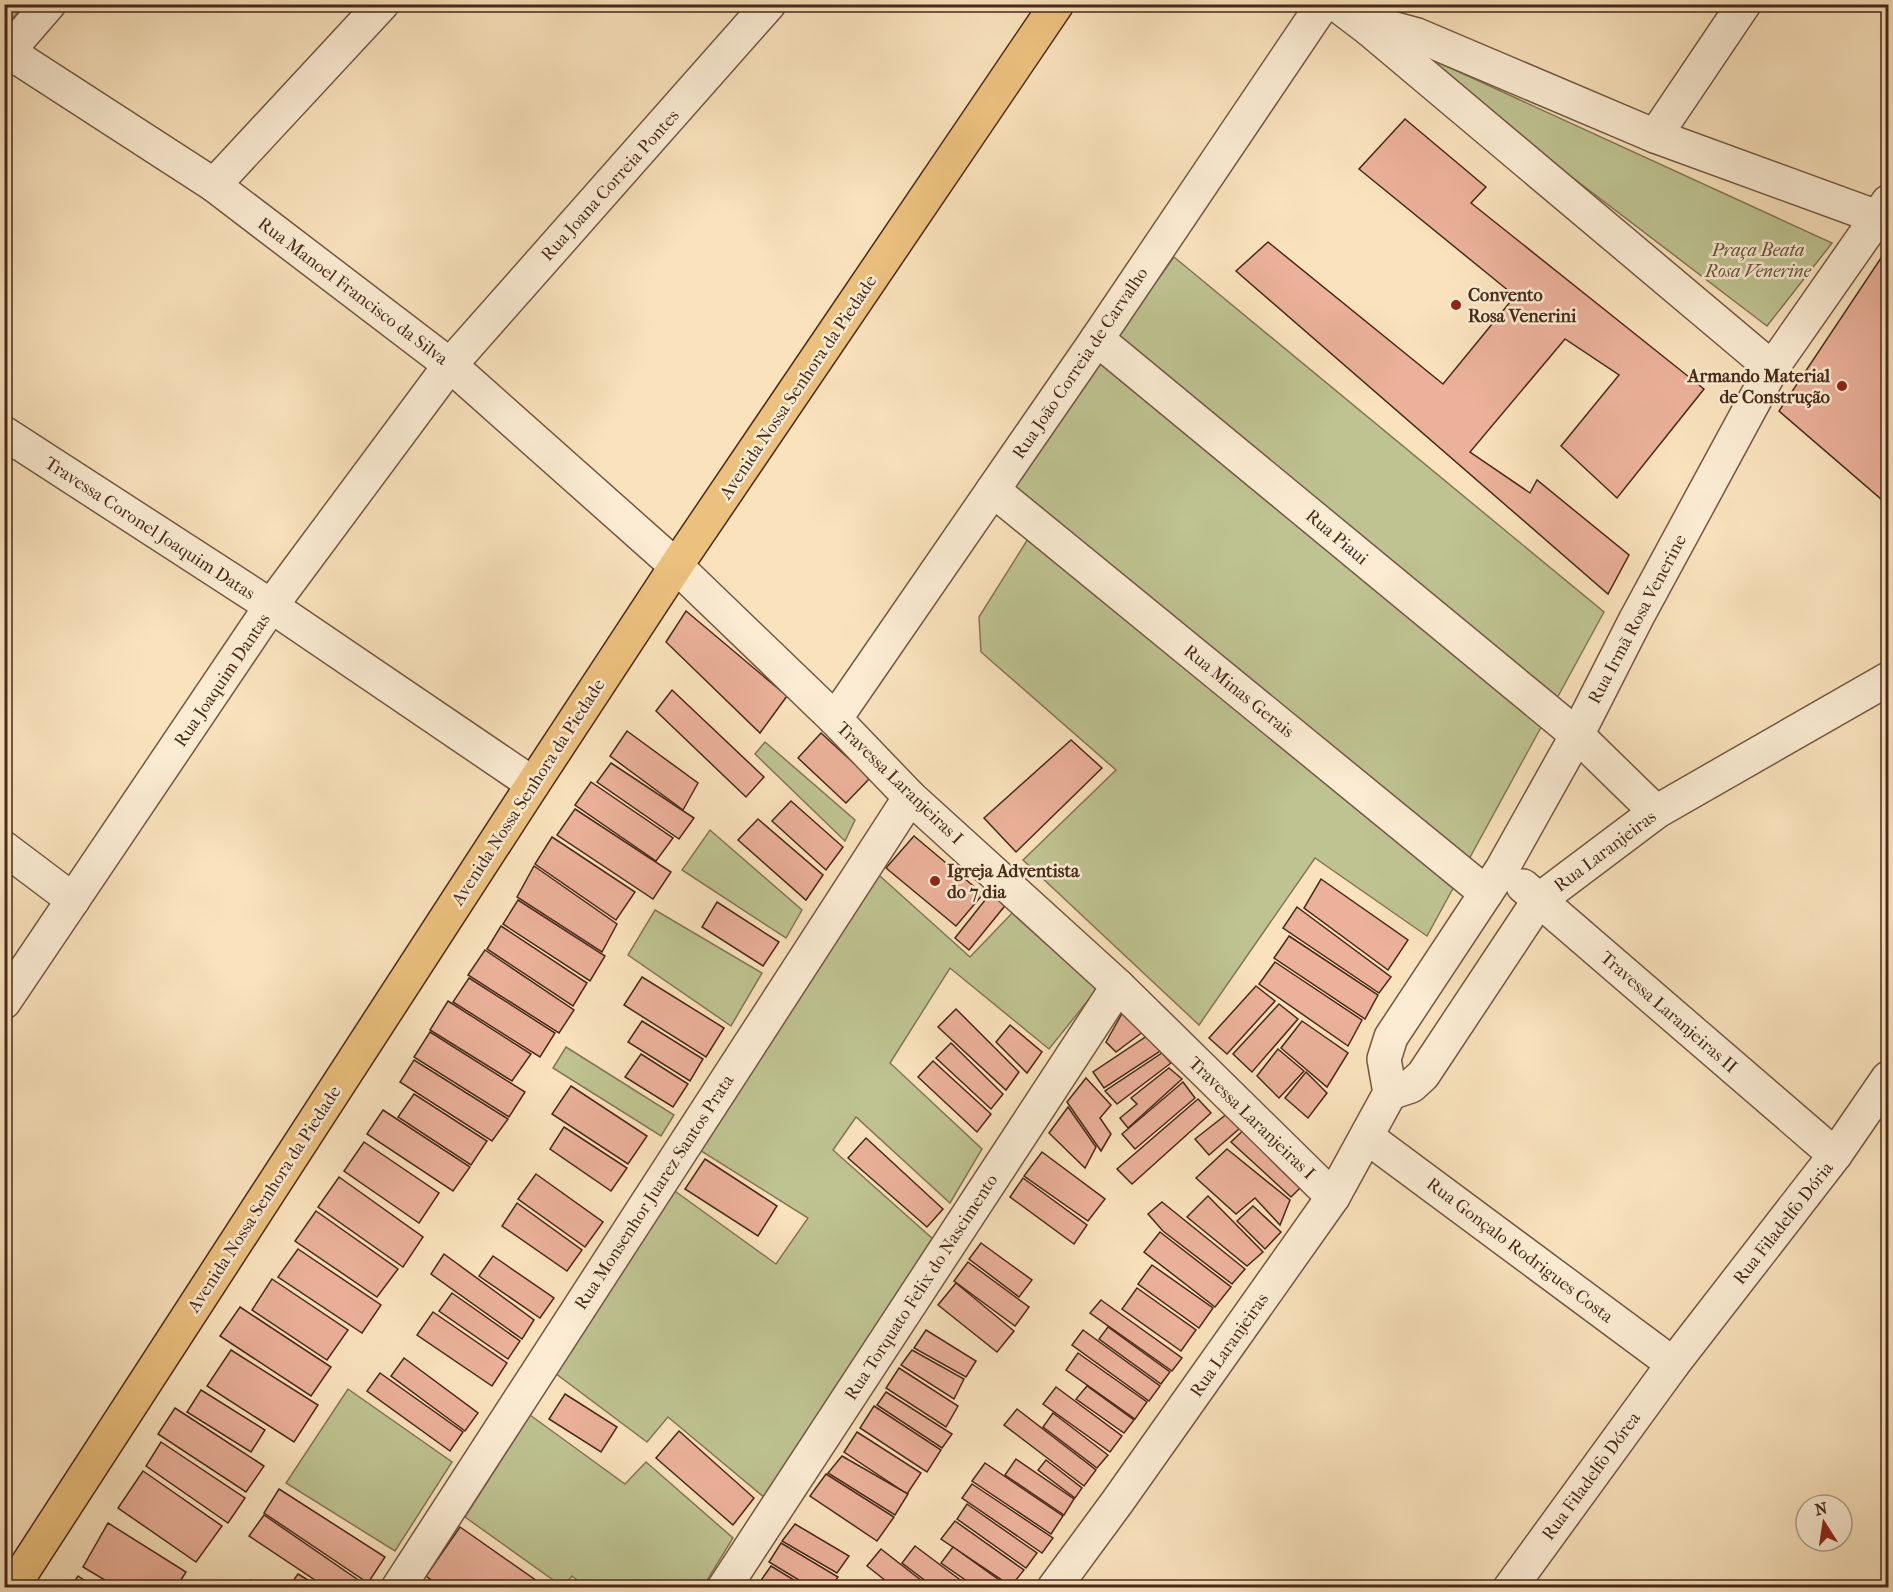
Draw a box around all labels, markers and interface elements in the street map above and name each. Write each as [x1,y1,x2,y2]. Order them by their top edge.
street label: Rua Joana Correia Pontes [537,105,684,265]
street label: Rua Manoel Francisco da Silva [254,213,452,370]
park label: Praça Beata Rosa Venerine [1704,240,1812,282]
street label: Rua João Correia de Carvalho [1008,263,1152,463]
street label: Avenida Nossa Senhora da Piedade [715,271,881,504]
place label: Convento Rosa Venerini [1468,285,1577,327]
marker: Convento Rosa Venerini [1449,298,1463,312]
place label: Armando Material de Construção [1687,366,1831,408]
marker: Armando Material de Construção [1835,379,1849,393]
street label: Travessa Coronel Joaquim Datas [41,453,259,604]
street label: Rua Piaui [1301,505,1373,570]
street label: Rua Irmã Rosa Venerine [1584,531,1691,708]
street label: Rua Joaquim Dantas [170,609,275,751]
street label: Rua Minas Gerais [1179,640,1298,742]
street label: Avenida Nossa Senhora da Piedade [447,675,610,910]
street label: Travessa Laranjeiras I [832,718,967,849]
street label: Rua Laranjeiras [1550,806,1661,897]
place label: Igreja Adventista do 7 dia [947,861,1080,903]
marker: Igreja Adventista do 7 dia [928,874,942,888]
street label: Travessa Laranjeiras II [1596,947,1741,1078]
street label: Travessa Laranjeiras I [1184,1053,1319,1184]
street label: Rua Monsenhor Juarez Santos Prata [570,1070,739,1314]
street label: Avenida Nossa Senhora da Piedade [183,1082,346,1317]
street label: Rua Filadelfo Dória [1729,1157,1838,1289]
street label: Rua Torquato Felix do Nascimento [840,1170,1002,1404]
street label: Rua Gonçalo Rodrigues Costa [1422,1173,1618,1328]
street label: Rua Laranjeiras [1186,1289,1273,1401]
street label: Rua Filadelfo Dórea [1538,1408,1645,1544]
north arrow [1794,1493,1854,1553]
text: N [1813,1498,1830,1519]

